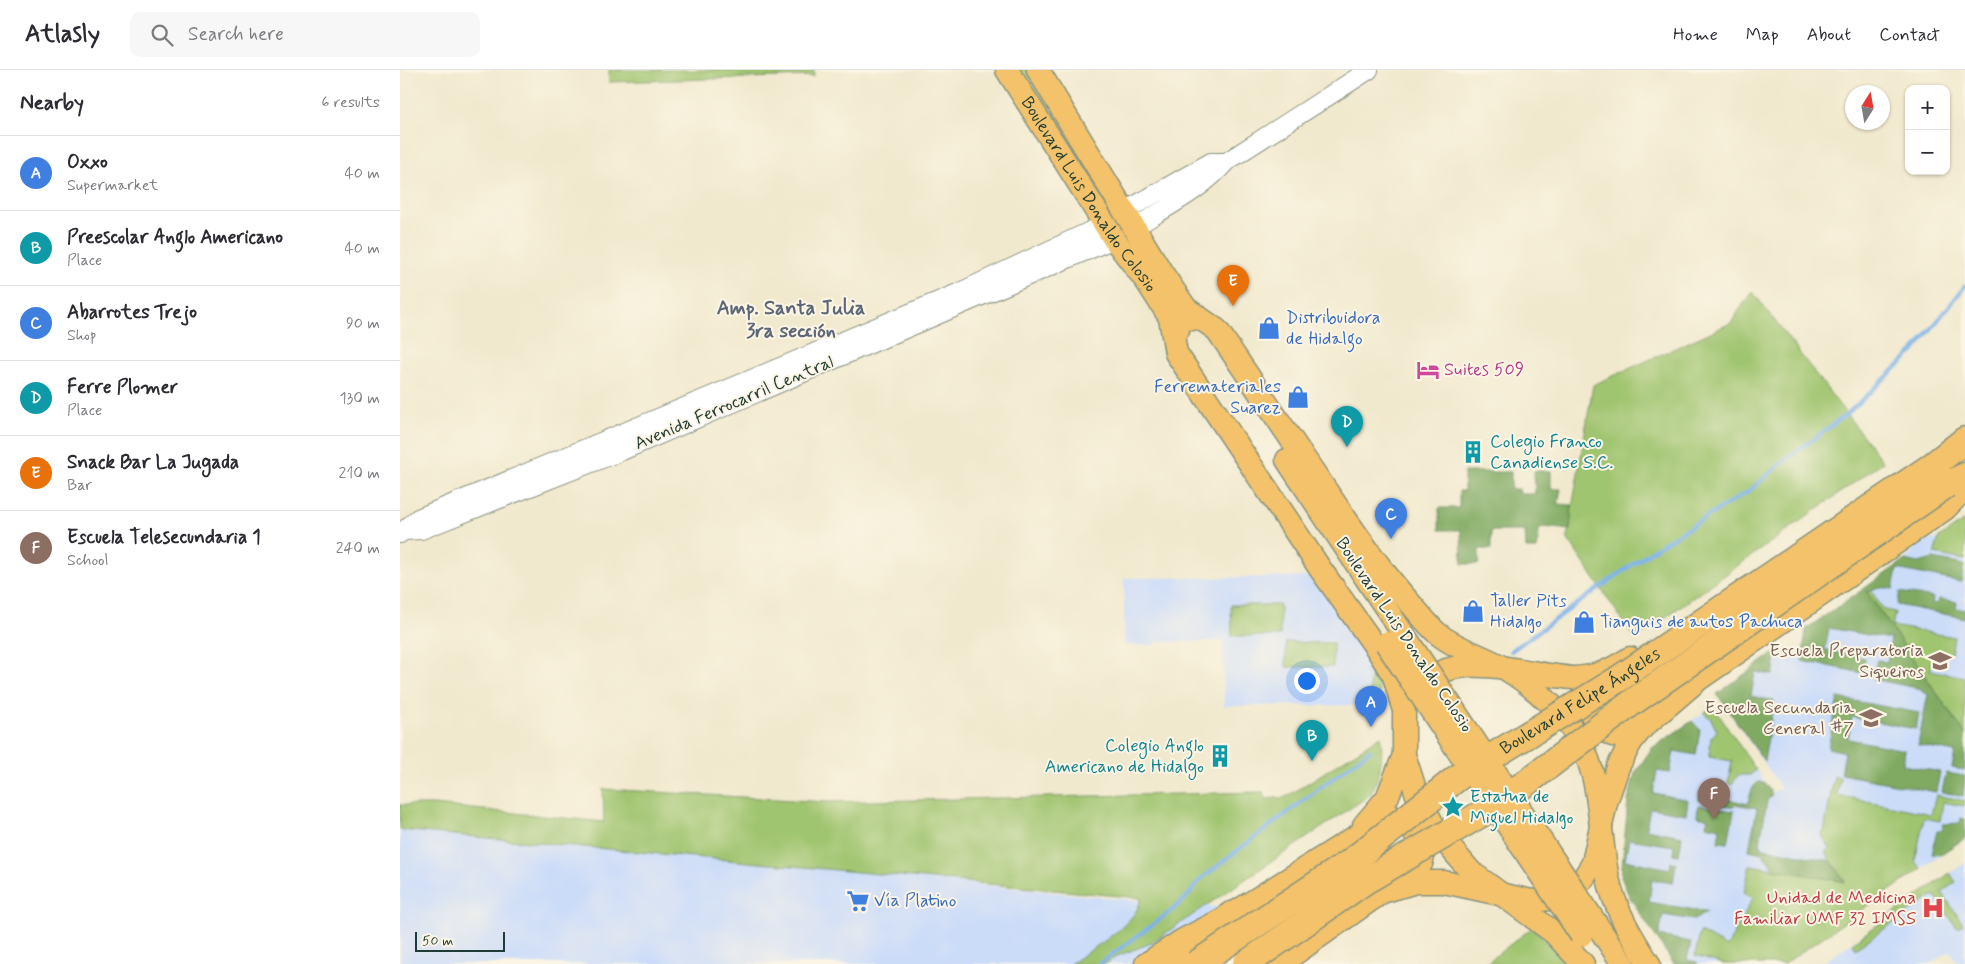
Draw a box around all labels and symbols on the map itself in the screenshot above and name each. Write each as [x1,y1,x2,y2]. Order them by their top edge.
north arrow [1845,85,1890,130]
street label: Boulevard Luis Donaldo Colosio [1015,92,1163,297]
pin: E [1217,265,1249,306]
district label: Amp. Santa Julia 3ra sección [717,295,865,345]
place label: Distribuidora de Hidalgo [1286,306,1381,353]
shop icon: Distribuidora de Hidalgo [1256,315,1282,341]
street label: Avenida Ferrocarril Central [631,350,837,456]
hotel icon: Suites 509 [1415,357,1441,383]
place label: Suites 509 [1444,358,1524,382]
place label: Ferremateriales Suarez [1154,375,1281,420]
shop icon: Ferremateriales Suarez [1285,384,1311,410]
pin: D [1331,406,1363,447]
place label: Colegio Franco Canadiense S.C. [1490,430,1613,475]
building icon: Colegio Franco Canadiense S.C. [1460,439,1486,465]
pin: C [1375,498,1407,539]
street label: Boulevard Luis Donaldo Colosio [1330,533,1478,737]
place label: Taller Pits Hidalgo [1490,589,1567,634]
shop icon: Taller Pits Hidalgo [1460,598,1486,624]
shop icon: Tianguis de autos Pachuca [1571,609,1597,635]
place label: Tianguis de autos Pachuca [1600,610,1803,635]
place label: Escuela Preparatoria Siqueiros [1770,639,1924,684]
street label: Boulevard Felipe Ángeles [1496,642,1665,761]
school or university icon: Escuela Preparatoria Siqueiros [1927,648,1953,674]
your location [1294,668,1320,694]
pin: A [1355,686,1387,727]
place label: Escuela Secundaria General #7 [1705,696,1854,741]
school or university icon: Escuela Secundaria General #7 [1858,705,1884,731]
pin: B [1296,720,1328,761]
place label: Colegio Anglo Americano de Hidalgo [1045,734,1204,780]
building icon: Colegio Anglo Americano de Hidalgo [1207,743,1233,769]
pin: F [1698,778,1730,819]
place label: Estatua de Miguel Hidalgo [1470,785,1574,832]
place icon: Estatua de Miguel Hidalgo [1440,794,1466,820]
place label: Unidad de Medicina Familiar UMF 32 IMSS [1734,886,1916,931]
supermarket icon: Vía Platino [845,888,871,914]
place label: Vía Platino [874,889,956,913]
hospital icon: Unidad de Medicina Familiar UMF 32 IMSS [1920,895,1946,921]
scale bar [415,929,505,952]

